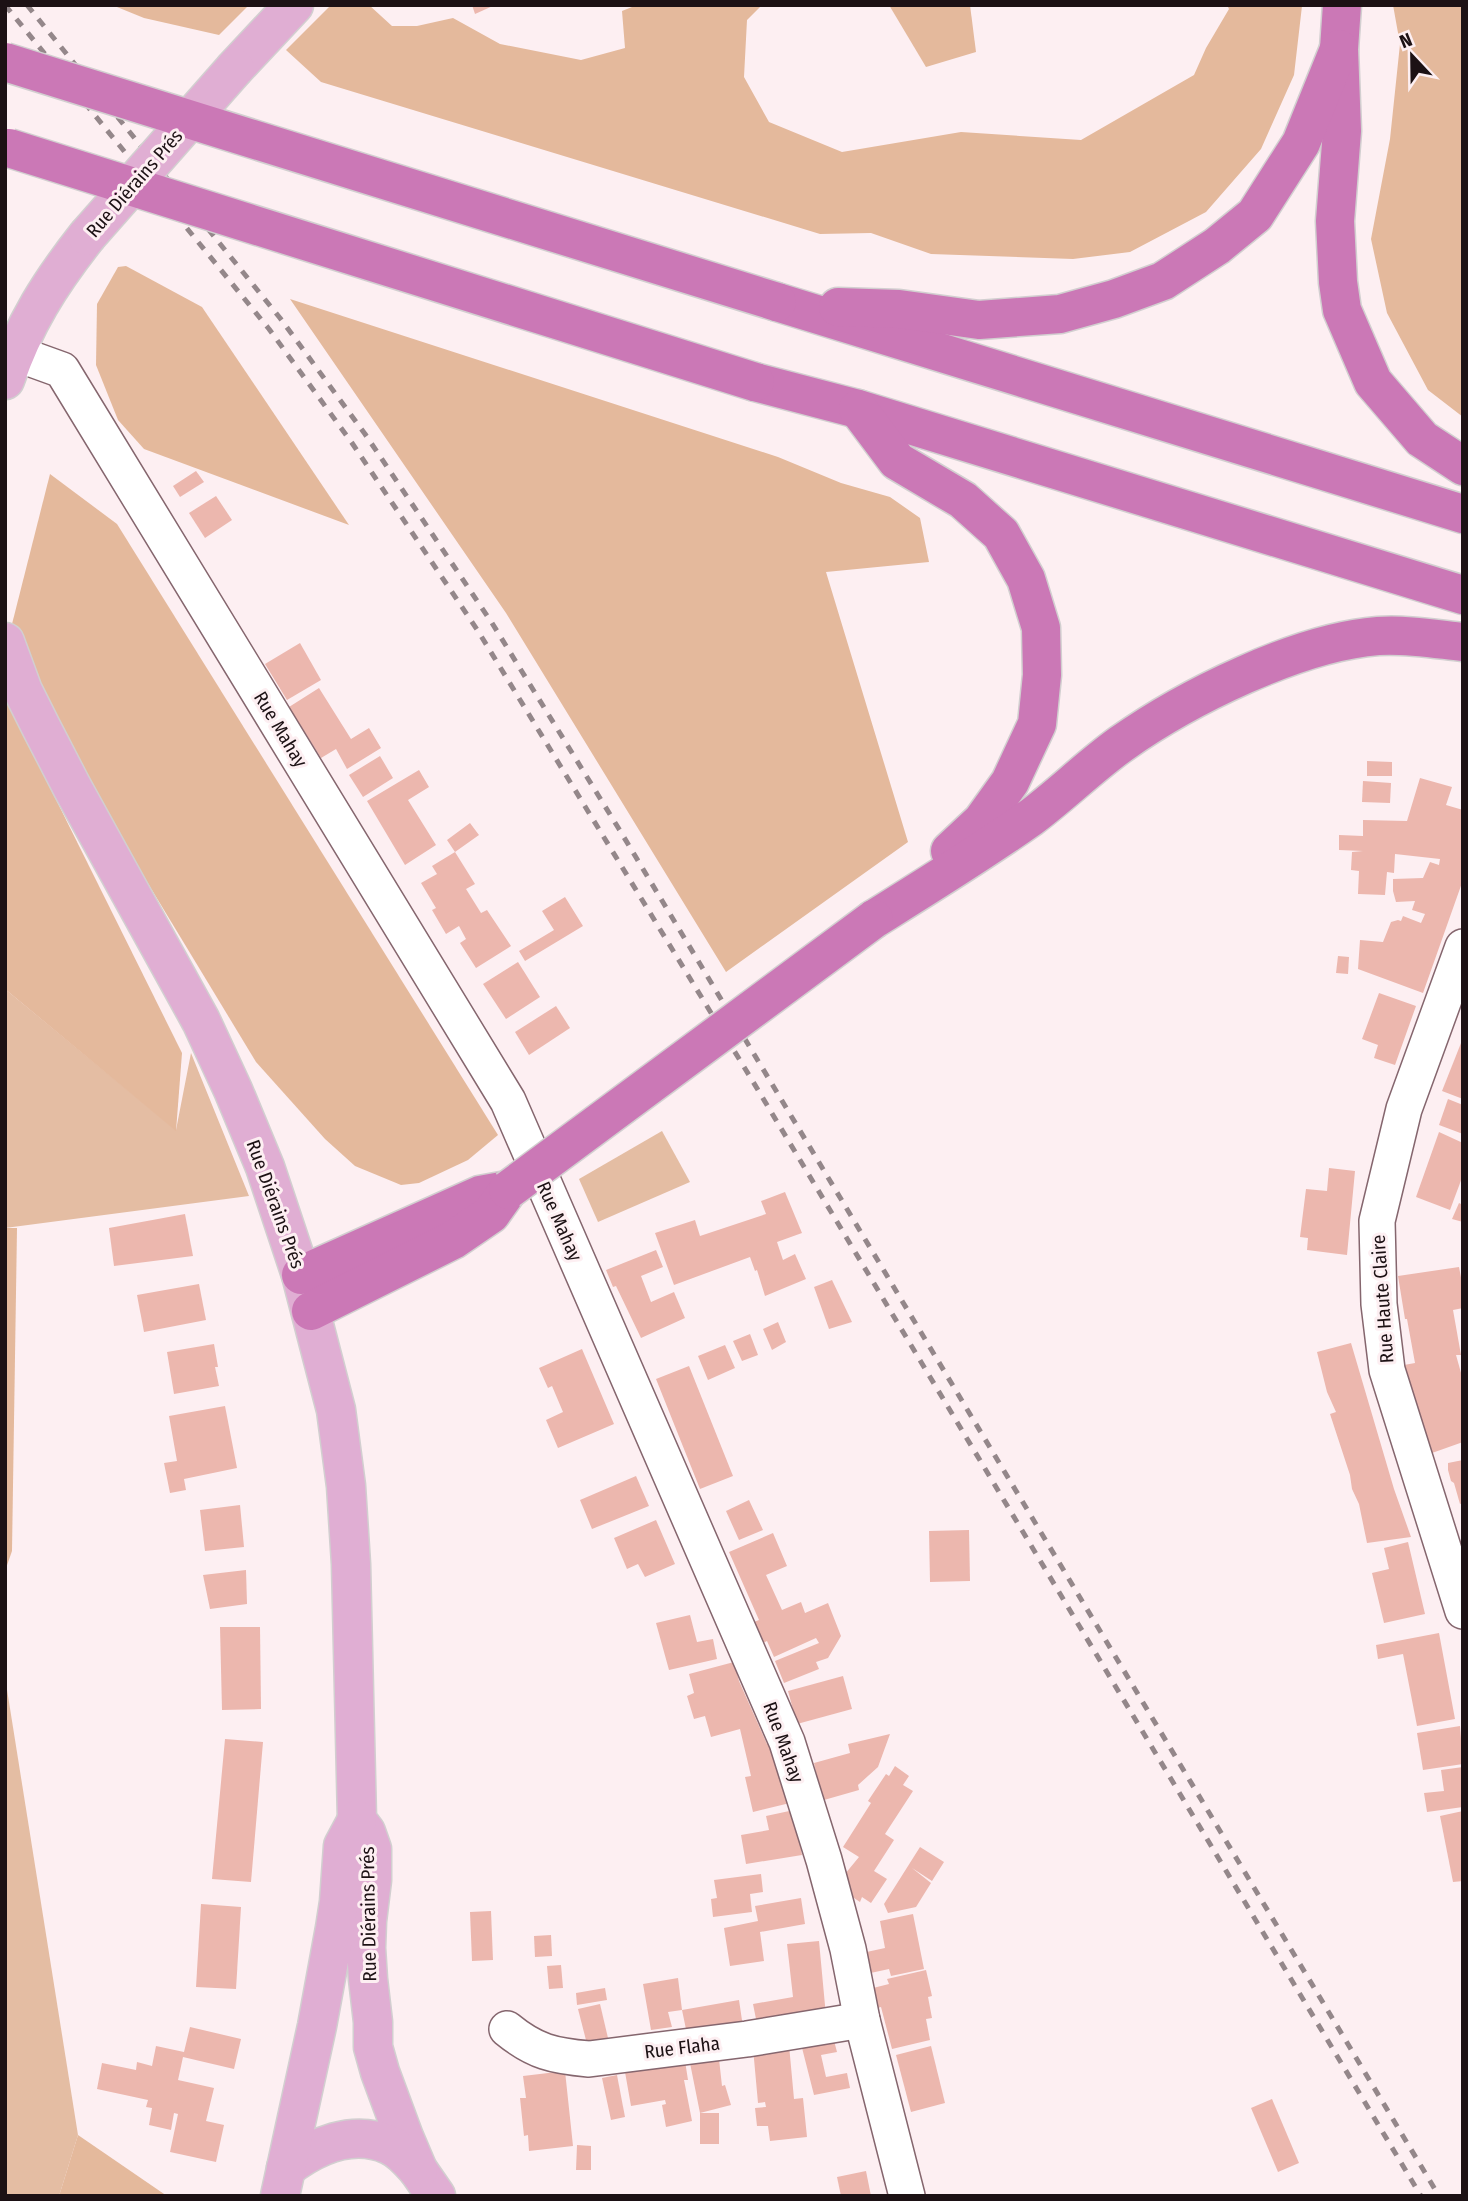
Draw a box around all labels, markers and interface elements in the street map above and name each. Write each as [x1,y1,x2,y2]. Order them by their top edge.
north arrow [1377,21,1447,91]
text: N [1396,28,1415,53]
street label: Rue Diérains Prés [81,125,187,242]
street label: Rue Mahay [249,687,312,772]
street label: Rue Diérains Prés [242,1137,309,1272]
street label: Rue Mahay [532,1178,587,1265]
street label: Rue Haute Claire [1367,1234,1398,1364]
street label: Rue Mahay [758,1699,809,1786]
street label: Rue Diérains Prés [356,1846,381,1982]
street label: Rue Flaha [643,2031,721,2064]

